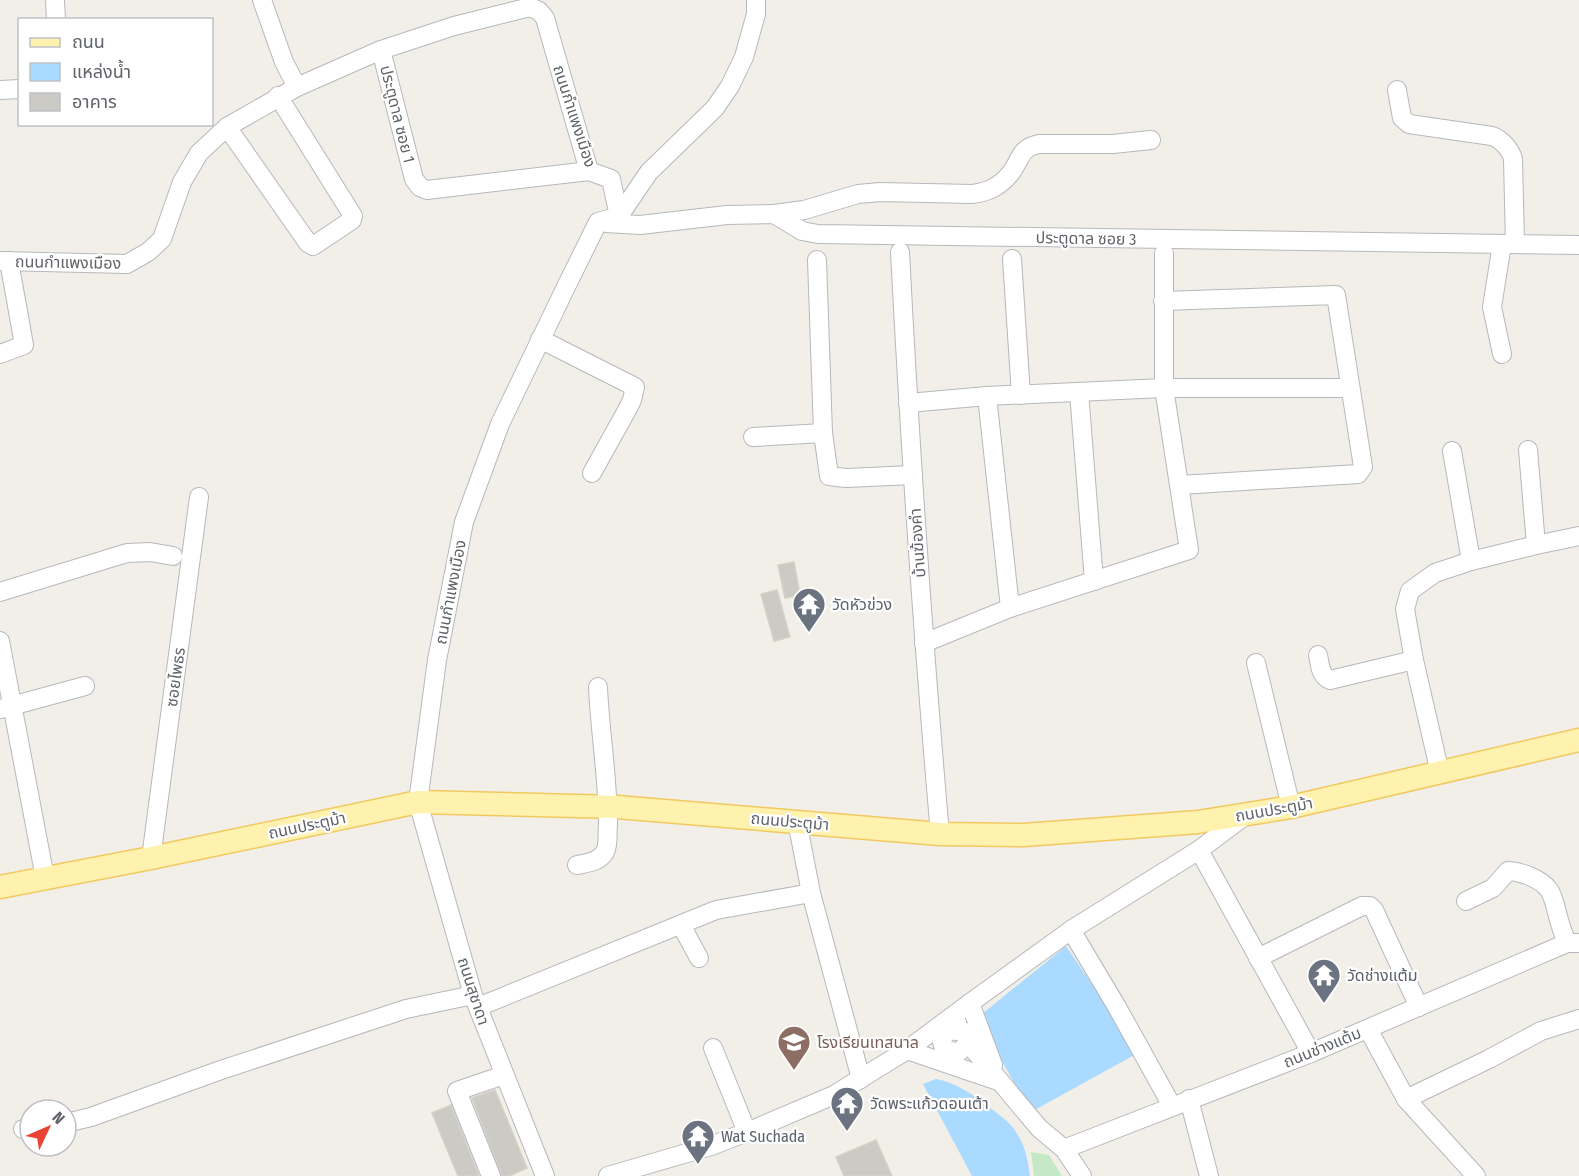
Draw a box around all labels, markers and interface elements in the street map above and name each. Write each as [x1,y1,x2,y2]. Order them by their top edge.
legend [18,18,213,126]
text: ถนน [72,31,105,53]
text: แหล่งน้ำ [72,59,131,83]
street label: ประตูดาล ซอย 1 [376,63,419,165]
street label: ถนนกำแพงเมือง [549,63,600,170]
text: อาคาร [72,91,117,113]
street label: ประตูดาล ซอย 3 [1035,228,1137,249]
street label: ถนนกำแพงเมือง [15,252,121,273]
street label: บ้านฆ้องคำ [906,508,929,578]
street label: ถนนกำแพงเมือง [431,538,470,646]
temple icon: วัดหัวข่วง [791,586,827,633]
place label: วัดหัวข่วง [832,595,892,614]
street label: ซอยไพธร [162,646,189,708]
street label: ถนนประตูม้า [1234,793,1314,826]
street label: ถนนประตูม้า [267,808,348,843]
street label: ถนนประตูม้า [750,809,830,834]
street label: ถนนสุชาดา [454,955,493,1027]
temple icon: วัดช่างแต้ม [1306,957,1342,1004]
place label: วัดช่างแต้ม [1347,966,1418,985]
street label: ถนนช่างแต้ม [1281,1023,1364,1072]
school or university icon: โรงเรียนเทสนาล [776,1024,812,1071]
place label: โรงเรียนเทสนาล [817,1033,919,1052]
temple icon: วัดพระแก้วดอนเต้า [829,1085,865,1132]
place label: วัดพระแก้วดอนเต้า [870,1094,989,1113]
north arrow [18,1098,78,1158]
text: N [48,1108,69,1128]
temple icon: Wat Suchada [680,1118,716,1165]
place label: Wat Suchada [721,1127,805,1146]

